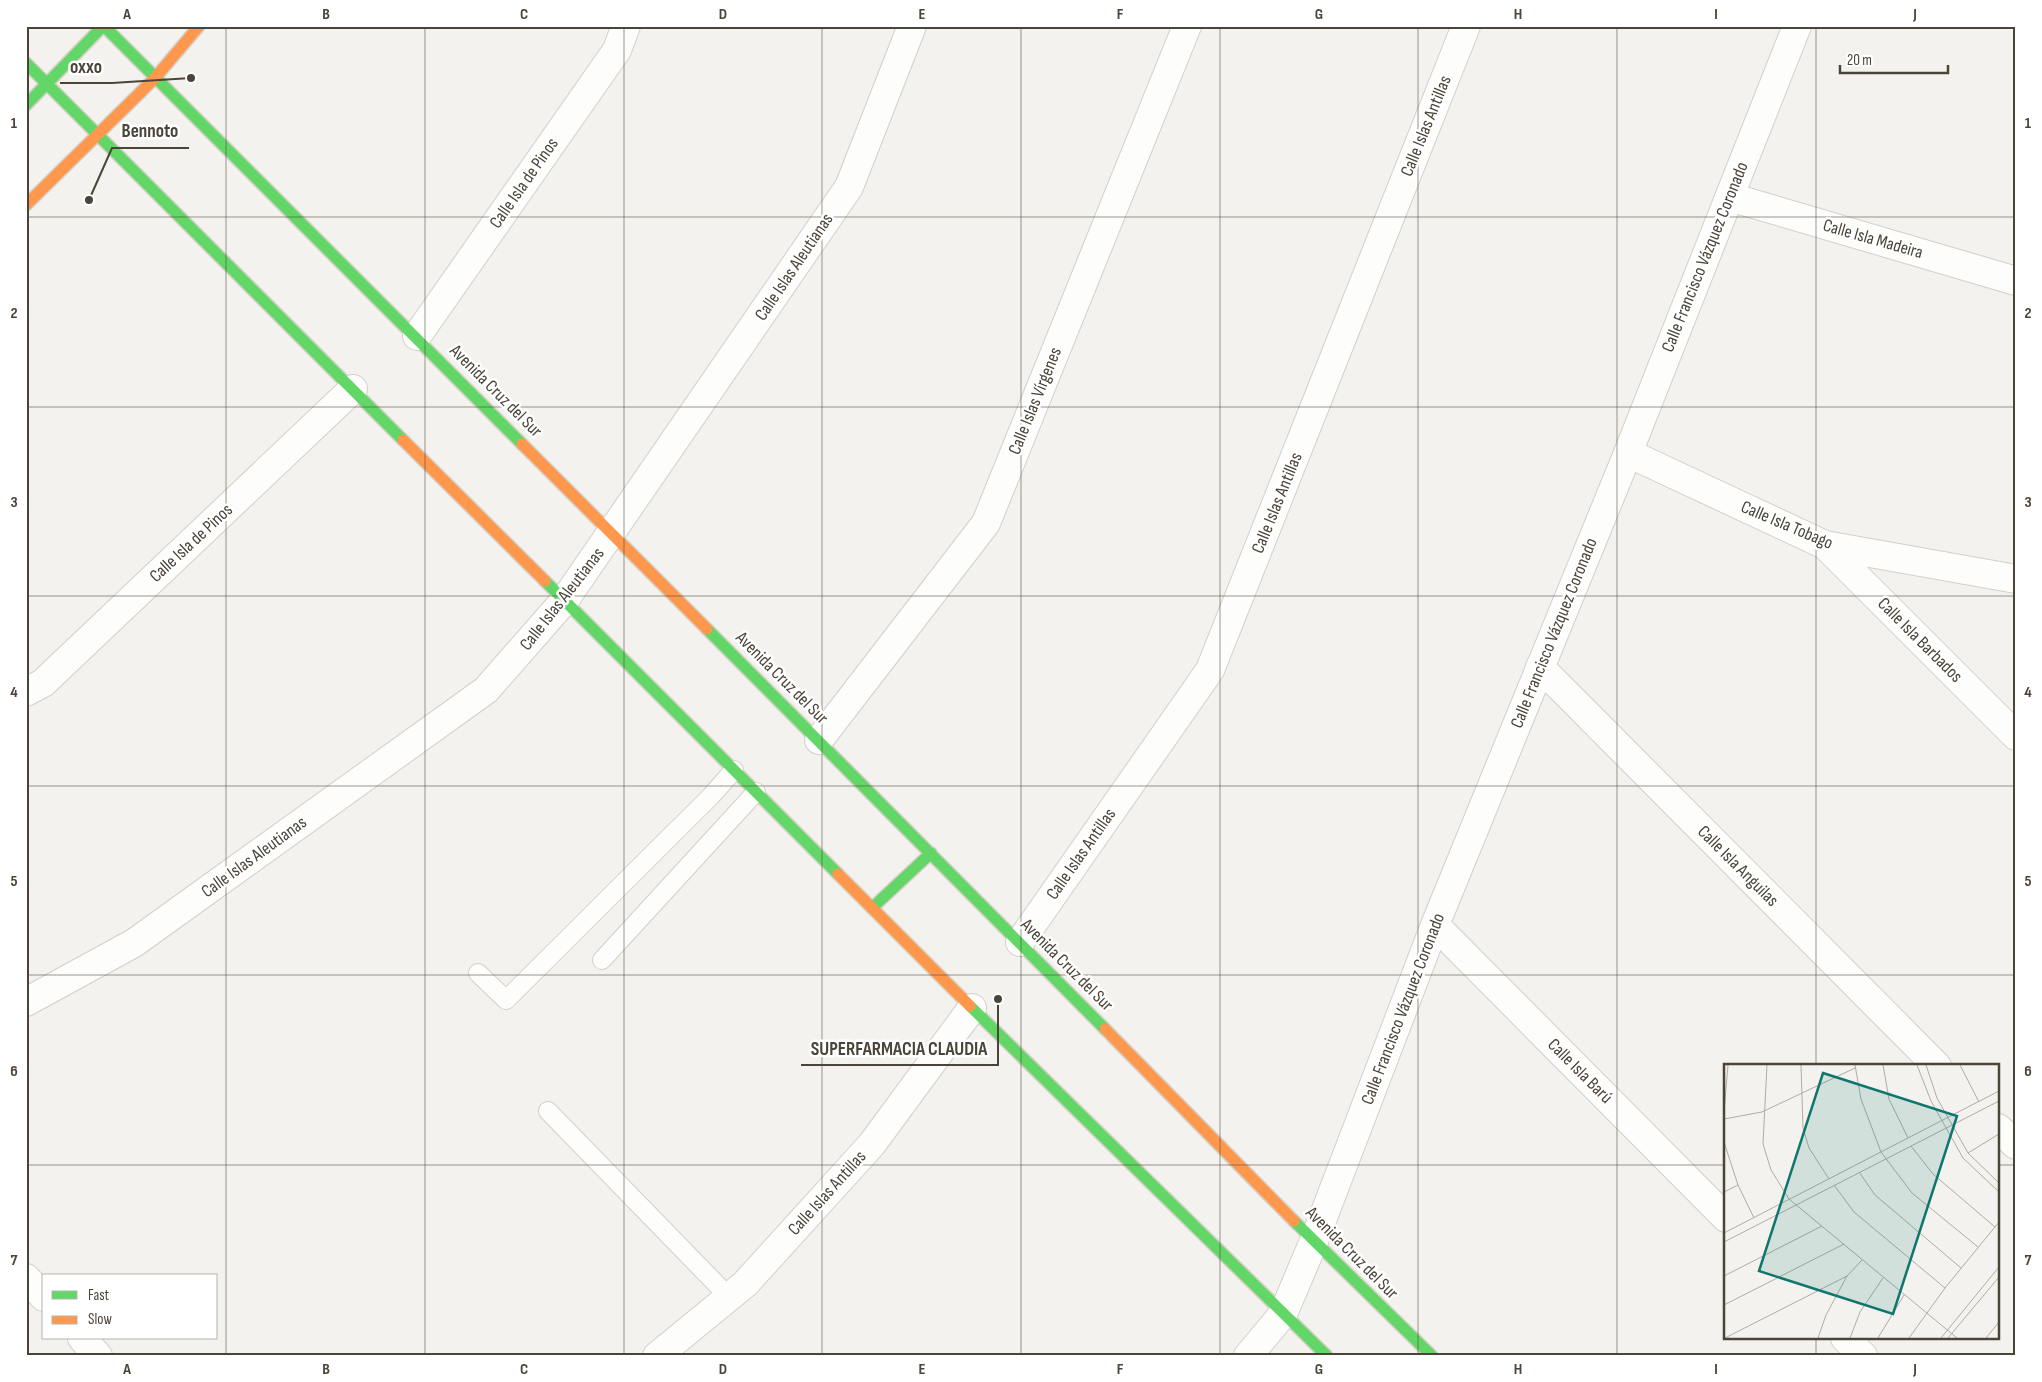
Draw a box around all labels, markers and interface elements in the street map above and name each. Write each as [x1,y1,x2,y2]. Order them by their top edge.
text: A [122,5,131,24]
text: B [322,5,330,24]
text: C [520,5,528,24]
text: D [719,5,727,24]
text: E [919,5,926,24]
text: F [1117,5,1124,24]
text: G [1315,5,1323,24]
text: H [1514,5,1522,24]
text: I [1714,5,1718,24]
text: J [1912,5,1917,24]
scale bar [1840,42,1947,74]
callout: oxxo [60,49,112,83]
text: 20 m [1847,51,1872,70]
text: oxxo [70,56,102,79]
street label: Calle Islas Antillas [1396,73,1456,179]
text: 1 [11,114,18,133]
callout: Bennoto [112,114,189,148]
text: 1 [2025,114,2032,133]
text: Bennoto [122,120,178,143]
street label: Calle Isla de Pinos [485,134,563,232]
street label: Calle Francisco Vázquez Coronado [1657,159,1753,355]
street label: Calle Islas Aleutianas [750,209,838,325]
street label: Calle Isla Madeira [1821,215,1925,263]
text: 2 [10,304,18,323]
text: 2 [2024,304,2032,323]
street label: Avenida Cruz del Sur [445,340,547,442]
street label: Calle Islas Vírgenes [1004,344,1066,458]
street label: Calle Islas Antillas [1247,450,1307,556]
text: 3 [10,493,18,512]
text: 3 [2024,493,2032,512]
street label: Calle Isla Tobago [1738,496,1836,554]
street label: Calle Isla de Pinos [145,499,237,587]
street label: Calle Francisco Vázquez Coronado [1506,535,1602,731]
street label: Calle Islas Aleutianas [515,543,609,655]
street label: Calle Isla Barbados [1873,593,1967,687]
street label: Avenida Cruz del Sur [731,627,833,729]
text: 4 [10,683,18,702]
text: 4 [2024,683,2032,702]
street label: Calle Islas Antillas [1042,804,1120,904]
street label: Calle Islas Aleutianas [197,812,311,902]
street label: Calle Isla Anguilas [1693,821,1783,911]
text: 5 [10,872,18,891]
text: 5 [2024,872,2032,891]
street label: Calle Francisco Vázquez Coronado [1357,910,1449,1108]
street label: Avenida Cruz del Sur [1016,914,1118,1016]
callout: SUPERFARMACIA CLAUDIA [801,1031,998,1065]
street label: Calle Isla Barú [1543,1034,1617,1108]
text: SUPERFARMACIA CLAUDIA [811,1038,988,1061]
text: 6 [10,1062,18,1081]
text: 6 [2024,1062,2032,1081]
inset map [1724,1064,2000,1340]
street label: Calle Islas Antillas [784,1146,870,1240]
street label: Avenida Cruz del Sur [1301,1202,1403,1304]
text: 7 [11,1251,18,1270]
text: 7 [2025,1251,2032,1270]
legend [42,1274,218,1340]
text: Fast [88,1286,110,1305]
text: Slow [88,1310,112,1329]
text: A [122,1360,131,1379]
text: B [322,1360,330,1379]
text: C [520,1360,528,1379]
text: D [719,1360,727,1379]
text: E [919,1360,926,1379]
text: F [1117,1360,1124,1379]
text: G [1315,1360,1323,1379]
text: H [1514,1360,1522,1379]
text: I [1714,1360,1718,1379]
text: J [1912,1360,1917,1379]

